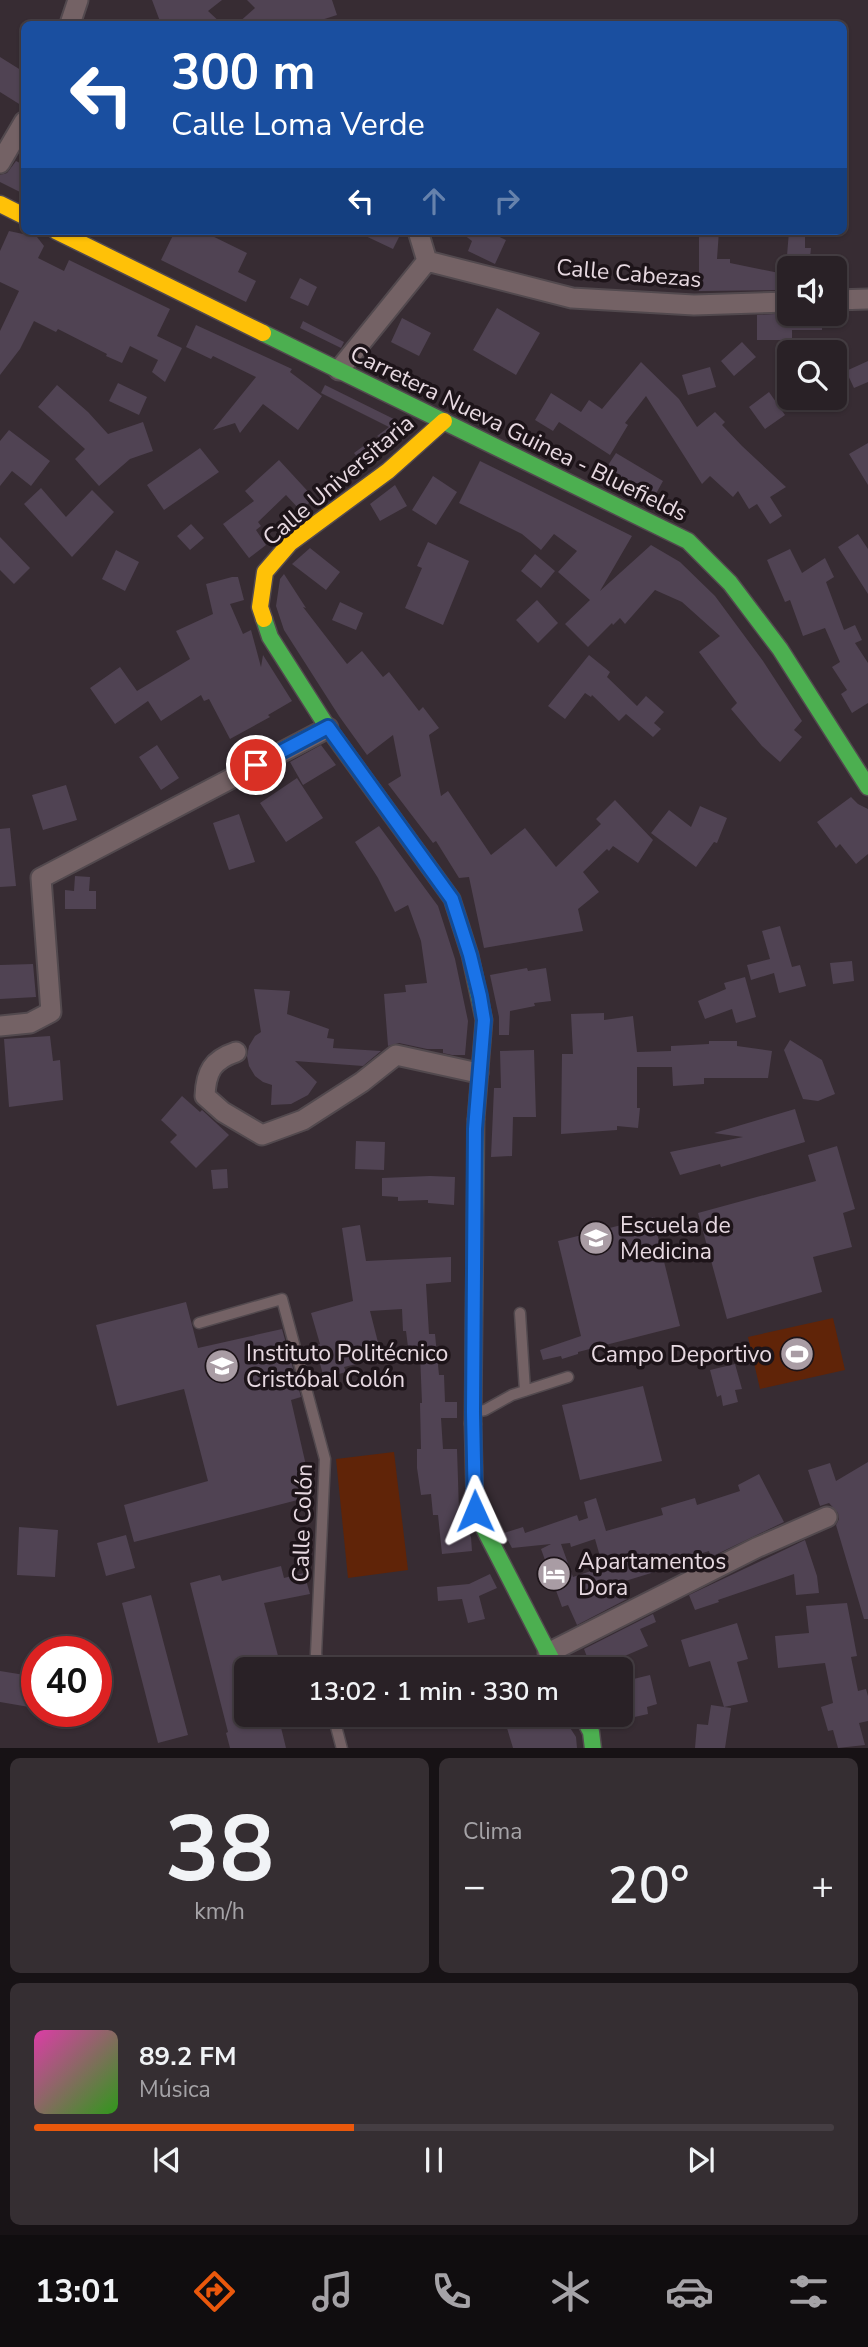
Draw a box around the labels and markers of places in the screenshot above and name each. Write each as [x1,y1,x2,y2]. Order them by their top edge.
pin [226,735,286,795]
place label: Escuela de Medicina [620,1210,731,1267]
school or university icon: Escuela de Medicina [577,1219,615,1257]
sports icon: Campo Deportivo [778,1335,816,1373]
place label: Instituto Politécnico Cristóbal Colón [246,1338,448,1395]
place label: Campo Deportivo [591,1339,772,1370]
school or university icon: Instituto Politécnico Cristóbal Colón [203,1347,241,1385]
place label: Apartamentos Dora [578,1546,726,1603]
hotel icon: Apartamentos Dora [535,1555,573,1593]

